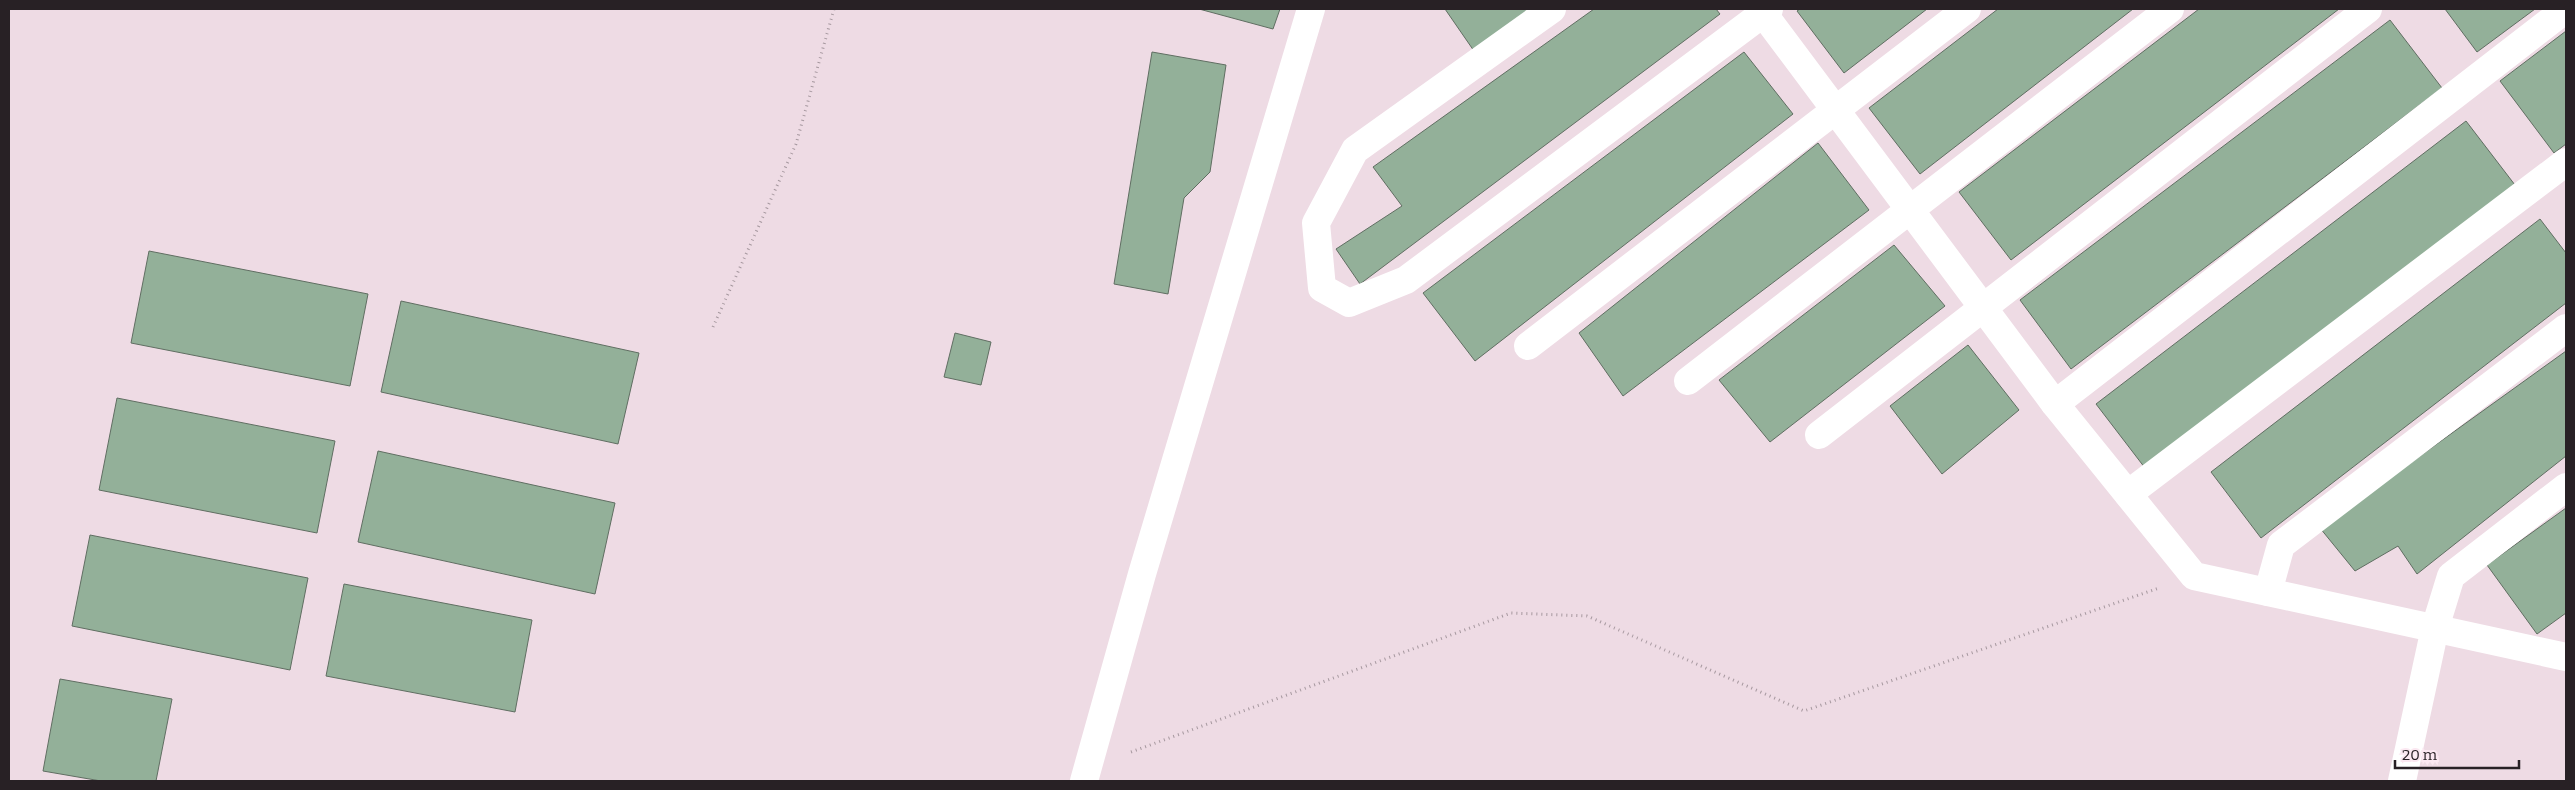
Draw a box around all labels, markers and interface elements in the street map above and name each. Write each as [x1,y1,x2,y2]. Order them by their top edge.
scale bar [2395,738,2519,770]
text: 20 m [2402,746,2438,764]

